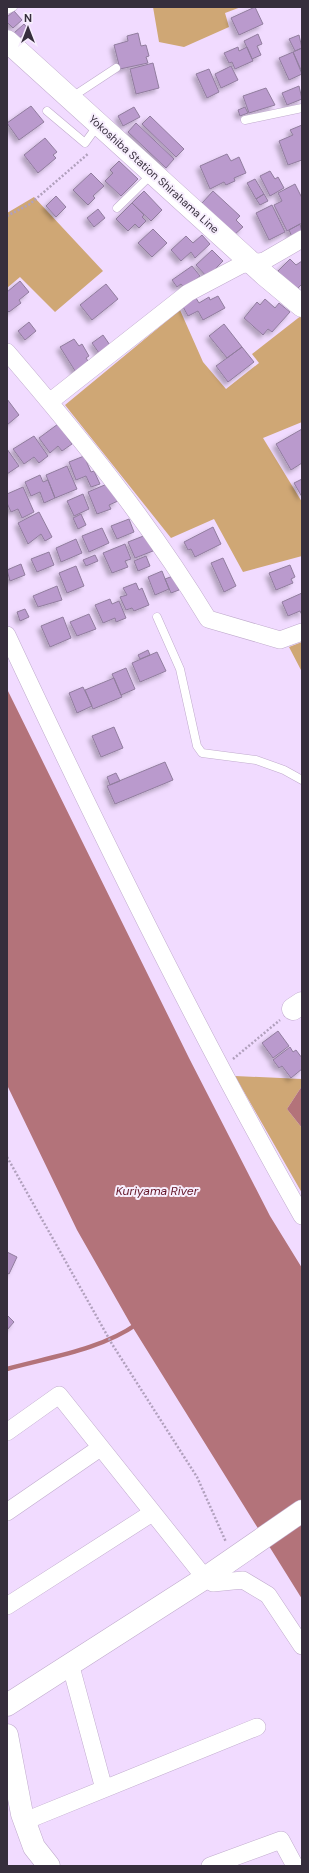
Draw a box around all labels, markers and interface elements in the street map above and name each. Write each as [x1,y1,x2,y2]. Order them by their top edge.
north arrow [8,8,48,48]
text: N [24,11,32,25]
street label: Yokoshiba Station Shirahama Line [86,112,222,236]
water label: Kuriyama River [116,1183,199,1199]

